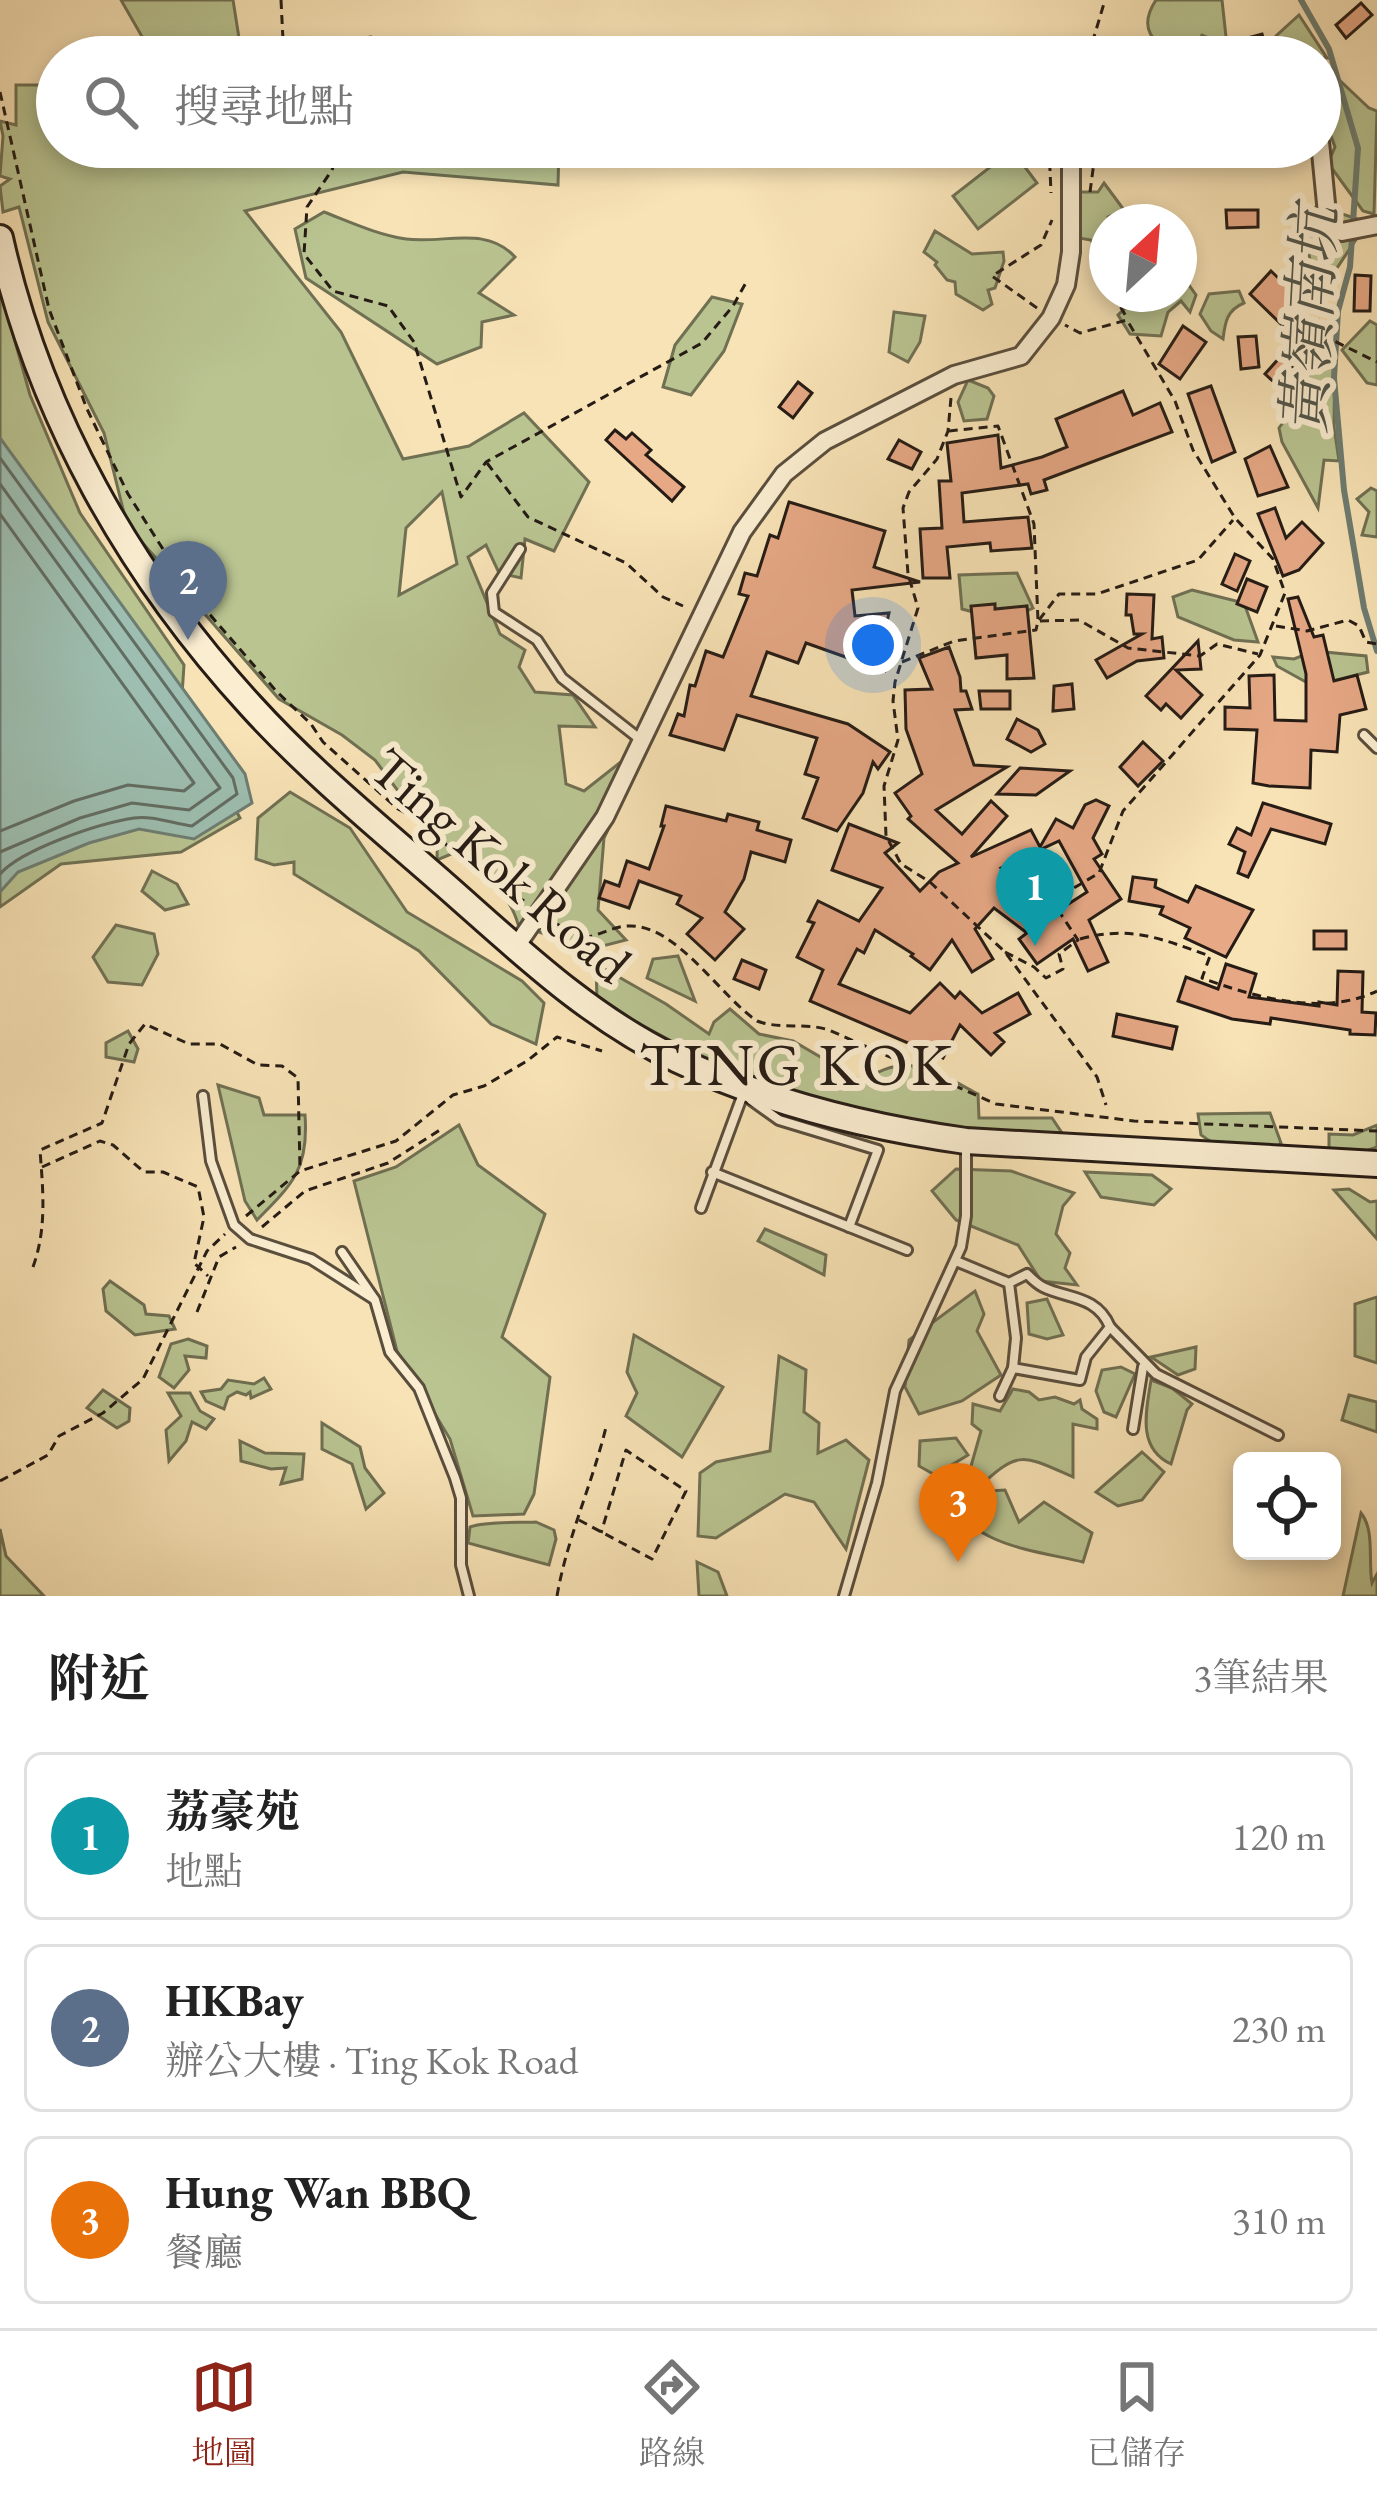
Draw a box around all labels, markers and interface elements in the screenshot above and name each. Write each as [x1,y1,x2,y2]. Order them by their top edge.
search box [36,36,1341,168]
icon: search [78,69,144,135]
text: 搜尋地點 [174,77,354,135]
water label: 黃嶺南坑 [1266,196,1352,436]
north arrow [1089,204,1197,312]
pin: 2 [149,541,227,640]
your location [843,615,903,675]
street label: Ting Kok Road [356,732,647,998]
pin: 1 [996,847,1074,946]
district label: TING KOK [639,1025,955,1103]
map controls [1233,1452,1341,1560]
button: locate [1233,1452,1341,1560]
pin: 3 [919,1463,997,1562]
text: 附近 [48,1645,150,1711]
text: 3筆結果 [1193,1652,1329,1703]
text: 荔豪苑 [165,1782,300,1840]
text: 1 [80,1811,100,1862]
text: 120 m [1232,1811,1326,1862]
text: 地點 [165,1846,243,1897]
text: HKBay [165,1971,304,2029]
text: 2 [80,2003,100,2054]
text: 230 m [1232,2003,1326,2054]
text: 辦公大樓 · Ting Kok Road [165,2035,578,2086]
text: Hung Wan BBQ [165,2163,471,2221]
text: 3 [80,2195,100,2246]
text: 310 m [1232,2195,1326,2246]
text: 餐廳 [165,2227,243,2278]
tab: 地圖 [191,2354,257,2474]
tab: 路線 [639,2354,705,2474]
tab: 已儲存 [1087,2354,1186,2474]

